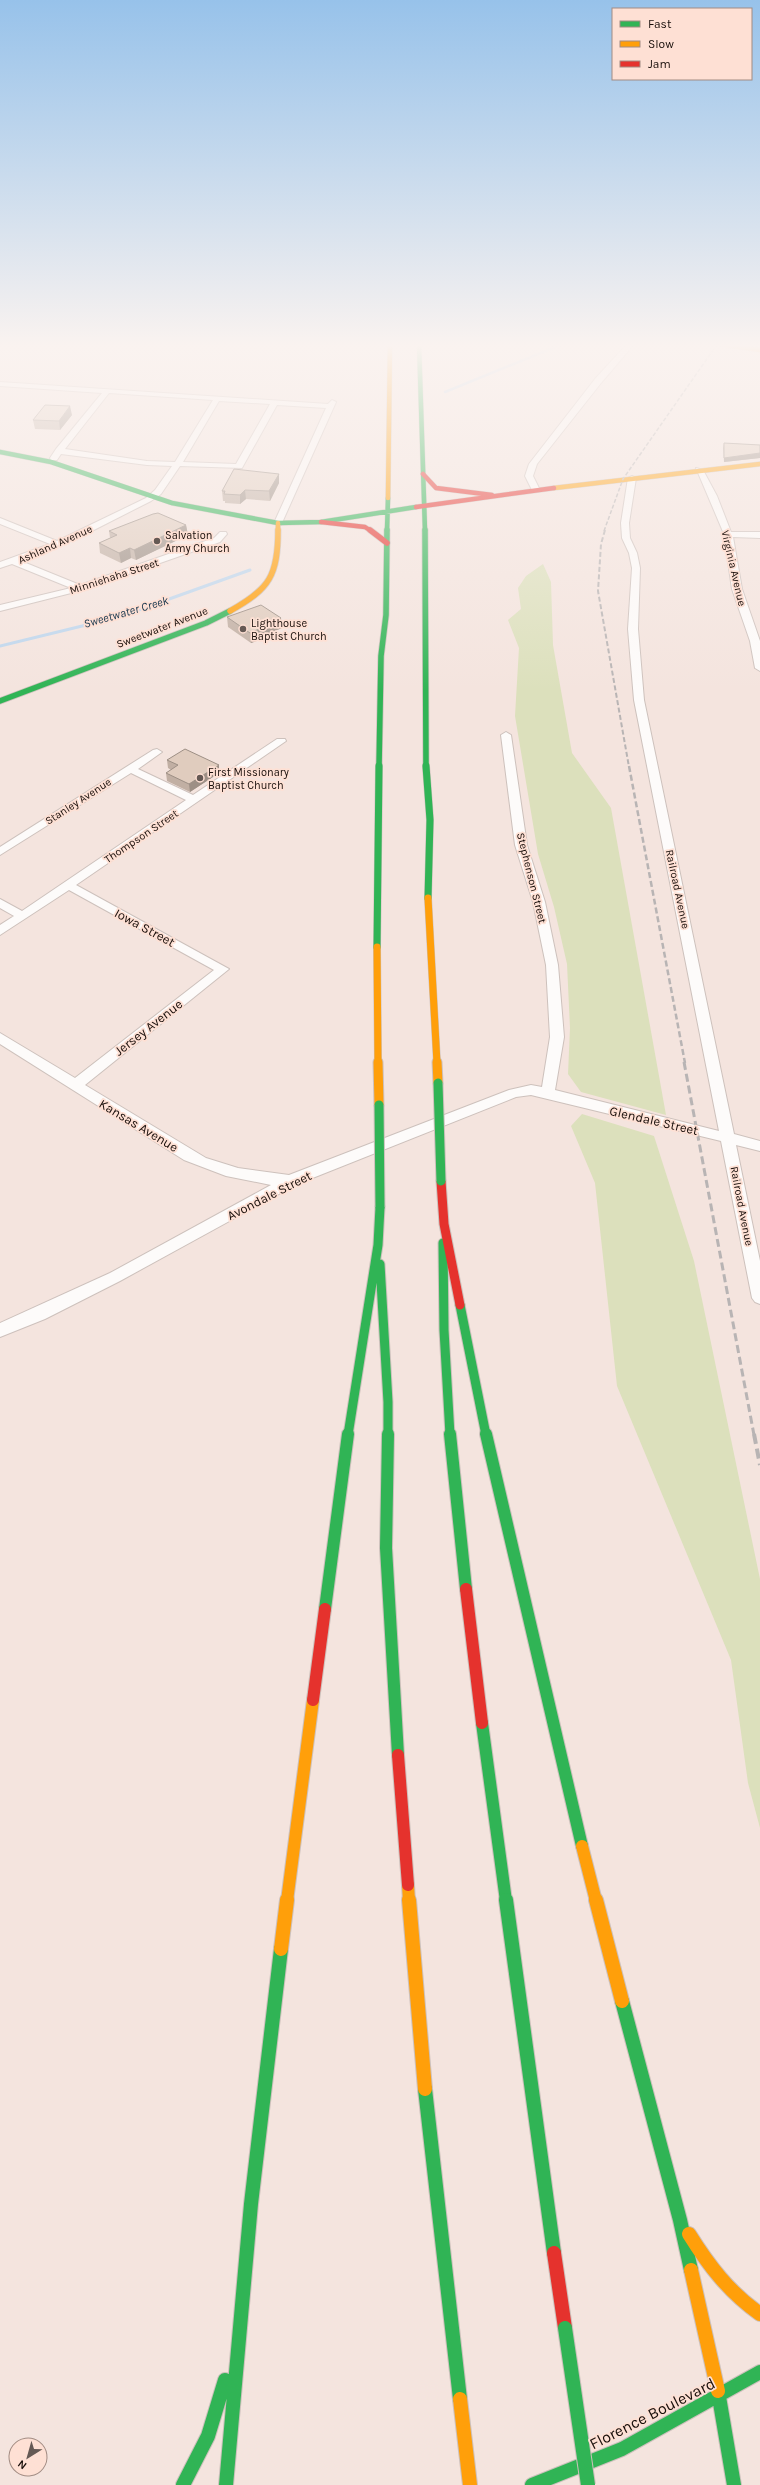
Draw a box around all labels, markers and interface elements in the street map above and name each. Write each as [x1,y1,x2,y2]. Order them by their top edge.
legend [612,8,752,80]
text: Fast [648,17,672,31]
text: Slow [648,37,674,51]
text: Jam [648,57,671,71]
street label: Ashland Avenue [16,522,95,567]
place label: Salvation Army Church [165,529,230,555]
street label: Virginia Avenue [718,529,749,608]
marker: Salvation Army Church [152,536,162,546]
street label: Minniehaha Street [68,556,160,597]
water label: Sweetwater Creek [82,593,171,631]
street label: Sweetwater Avenue [115,604,210,651]
place label: Lighthouse Baptist Church [251,617,327,643]
marker: Lighthouse Baptist Church [238,624,248,634]
place label: First Missionary Baptist Church [208,766,289,792]
marker: First Missionary Baptist Church [195,773,205,783]
street label: Stanley Avenue [43,775,114,828]
street label: Thompson Street [102,807,181,866]
street label: Stephenson Street [514,831,549,925]
street label: Railroad Avenue [663,848,692,930]
street label: Iowa Street [112,905,178,950]
street label: Jersey Avenue [111,996,186,1059]
street label: Kansas Avenue [96,1096,181,1155]
street label: Glendale Street [608,1103,700,1138]
street label: Railroad Avenue [727,1165,756,1247]
street label: Avondale Street [225,1168,314,1223]
street label: Florence Boulevard [586,2373,718,2453]
north arrow [8,2437,48,2477]
text: N [15,2457,29,2472]

